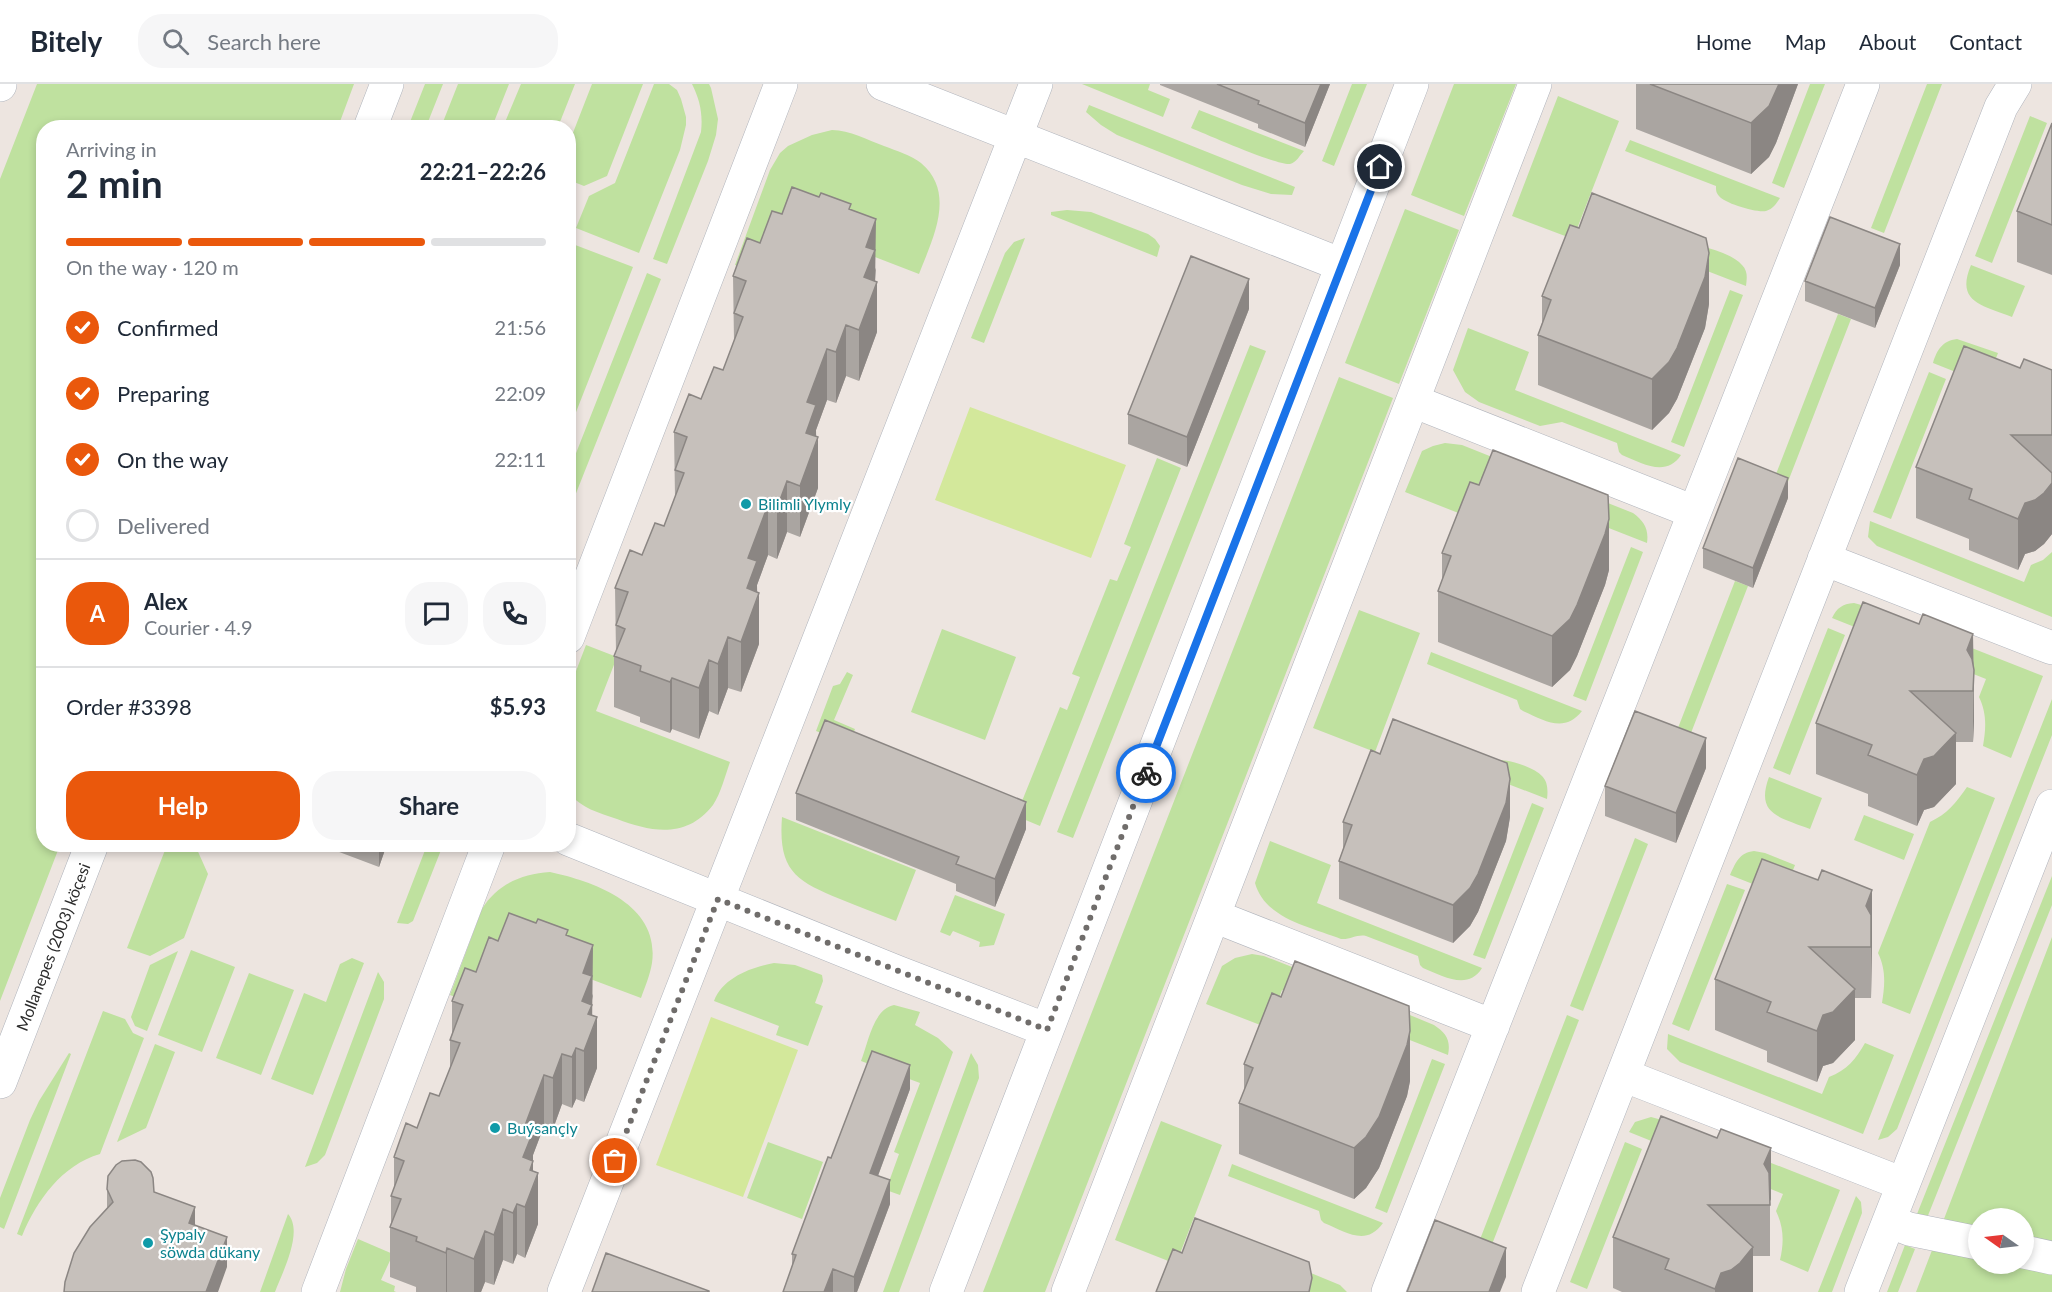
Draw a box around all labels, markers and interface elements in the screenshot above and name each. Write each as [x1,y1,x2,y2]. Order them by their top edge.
search box [138,14,558,68]
text: Bitely [30,24,102,58]
icon: search [159,25,192,58]
text: Search here [207,28,321,55]
text: Home [1696,29,1752,54]
text: Map [1785,29,1826,54]
text: About [1859,29,1916,54]
text: Contact [1949,29,2022,54]
text: Arriving in [66,137,157,161]
pin [1354,141,1405,192]
icon: home [1363,150,1396,183]
text: 22:21–22:26 [420,158,546,185]
text: 2 min [66,160,163,206]
text: On the way · 120 m [66,255,239,279]
icon: check [66,311,99,344]
text: Confirmed [117,314,219,341]
text: 21:56 [495,315,546,339]
icon: check [66,377,99,410]
text: Preparing [117,380,209,407]
text: 22:09 [495,381,546,405]
icon: check [66,443,99,476]
text: On the way [117,446,228,473]
text: 22:11 [495,447,546,471]
place label: Bilimli Ylymly [758,494,852,513]
marker: Bilimli Ylymly [739,497,753,511]
text: Delivered [117,512,210,539]
button: chat [405,582,468,645]
button: phone [483,582,546,645]
text: Alex [144,588,188,615]
text: A [90,600,105,627]
text: Courier · 4.9 [144,615,253,639]
text: Order #3398 [66,693,192,720]
text: $5.93 [490,693,546,720]
courier [1116,743,1176,803]
icon: bike [1130,757,1163,790]
button: Help [66,771,300,840]
button: Share [312,771,546,840]
street label: Mollanepes (2003) köçesi [12,860,93,1033]
place label: Buýsançly [507,1118,578,1137]
marker: Buýsançly [488,1121,502,1135]
pin [589,1135,640,1186]
icon: bag [598,1144,631,1177]
north arrow [1968,1208,2034,1274]
map controls [1968,1208,2034,1274]
place label: Şypaly söwda dükany [160,1224,261,1261]
marker: Şypaly söwda dükany [141,1236,155,1250]

